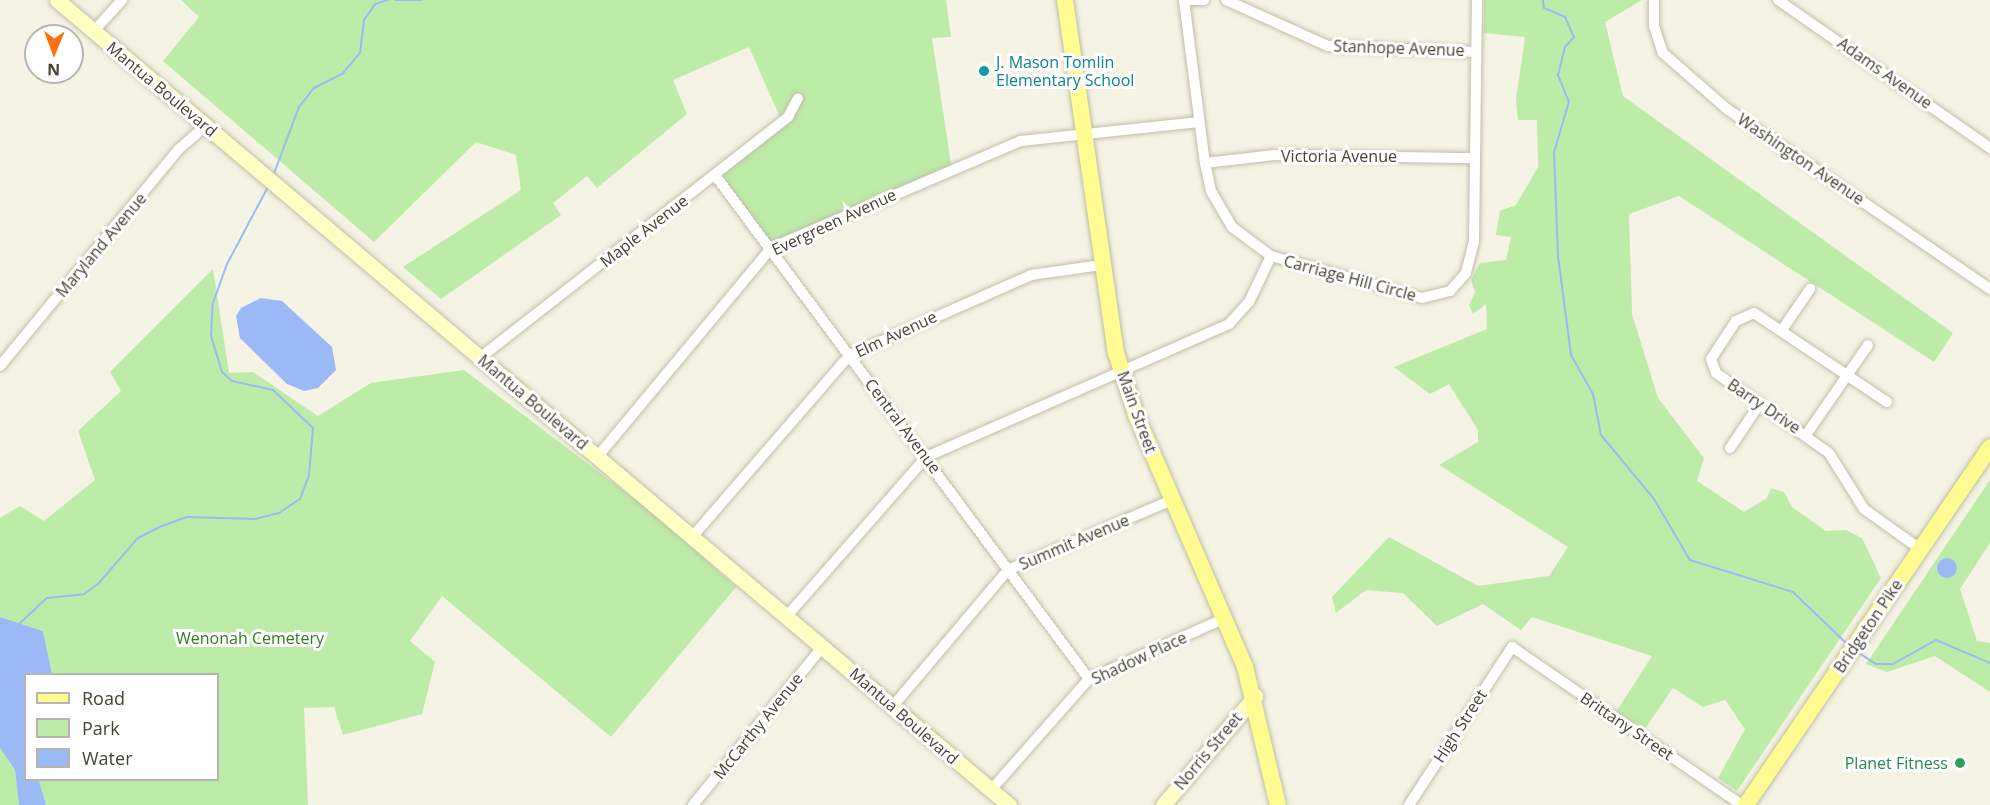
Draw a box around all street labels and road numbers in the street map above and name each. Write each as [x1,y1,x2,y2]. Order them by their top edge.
street label: Adams Avenue [1834,33,1936,113]
street label: Stanhope Avenue [1333,36,1465,60]
street label: Mantua Boulevard [103,37,221,141]
street label: Washington Avenue [1734,109,1868,209]
street label: Victoria Avenue [1281,146,1397,166]
street label: Evergreen Avenue [769,185,899,259]
street label: Maryland Avenue [52,189,150,301]
street label: Maple Avenue [596,191,692,271]
street label: Carriage Hill Circle [1282,251,1418,305]
street label: Elm Avenue [852,307,940,361]
street label: Mantua Boulevard [474,350,592,454]
street label: Main Street [1113,368,1161,456]
street label: Central Avenue [861,375,945,477]
street label: Barry Drive [1724,375,1804,437]
street label: Summit Avenue [1016,510,1132,574]
street label: Bridgeton Pike [1830,576,1906,676]
street label: Shadow Place [1088,628,1190,688]
street label: Mantua Boulevard [846,664,962,768]
street label: McCarthy Avenue [709,669,807,783]
street label: High Street [1429,686,1491,766]
street label: Brittany Street [1577,688,1677,764]
street label: Norris Street [1170,708,1246,794]

